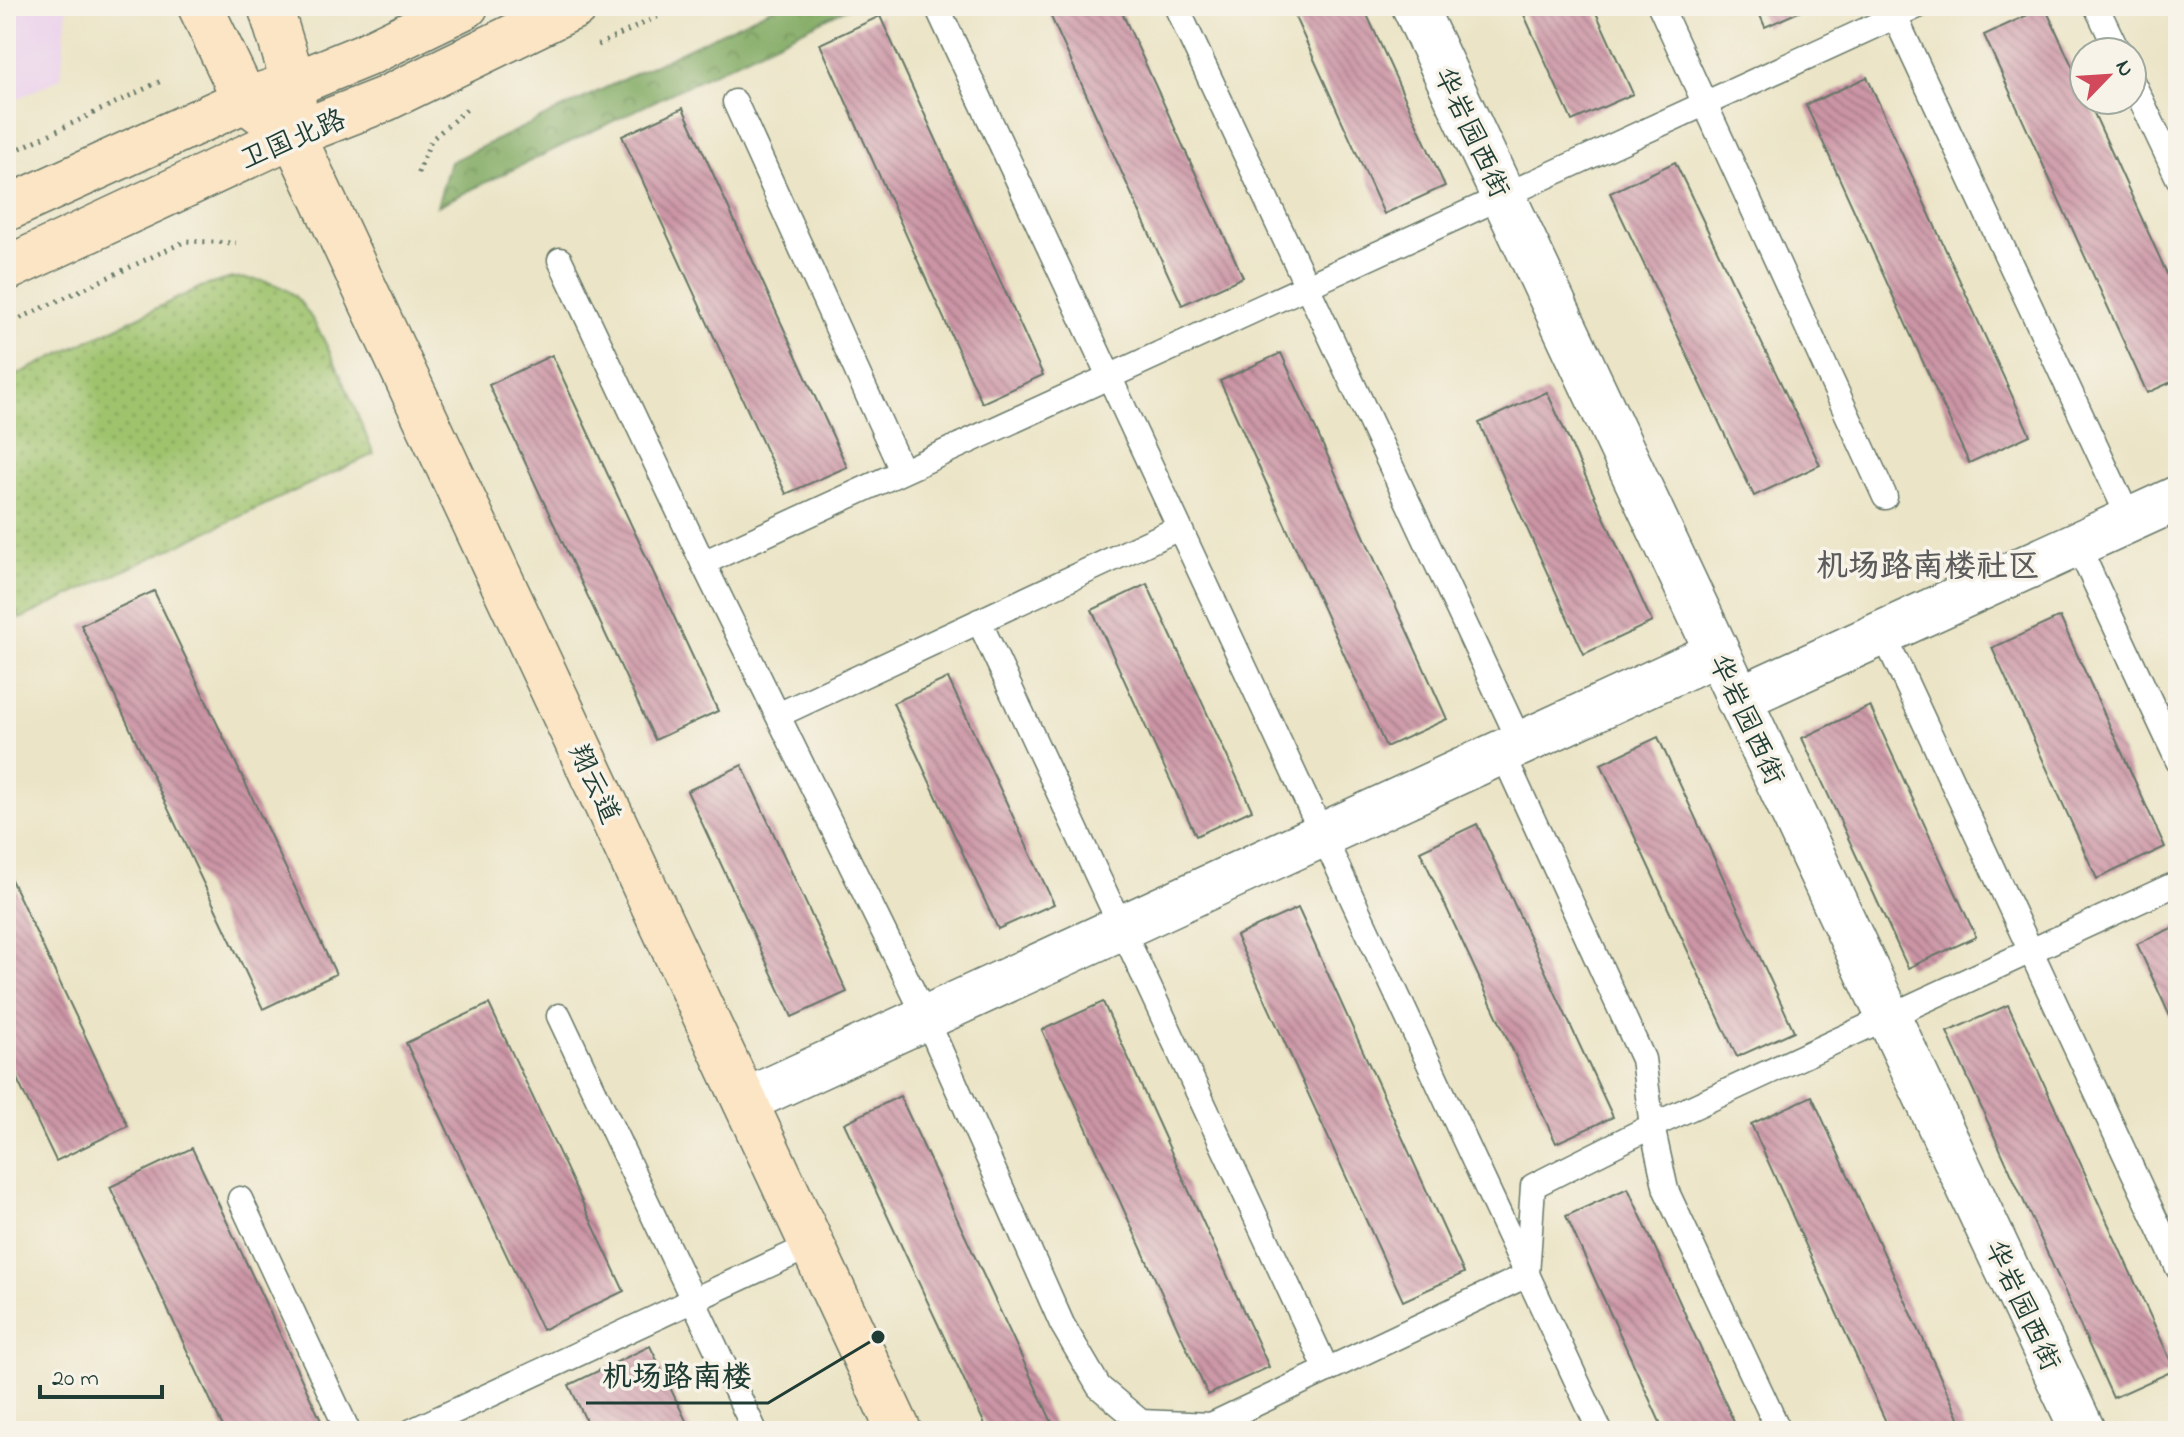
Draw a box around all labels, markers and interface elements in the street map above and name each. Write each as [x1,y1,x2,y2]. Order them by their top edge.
north arrow [2068,36,2148,116]
text: N [2106,55,2141,82]
street label: 华岩园西街 [1422,61,1518,206]
street label: 卫国北路 [234,100,353,182]
district label: 机场路南楼社区 [1816,545,2040,592]
street label: 华岩园西街 [1697,648,1793,793]
street label: 翔云道 [556,738,629,831]
street label: 华岩园西街 [1973,1234,2069,1379]
scale bar [40,1349,162,1399]
callout: 机场路南楼 [586,1349,768,1403]
text: 机场路南楼 [602,1357,752,1401]
text: 20 m [52,1362,99,1397]

